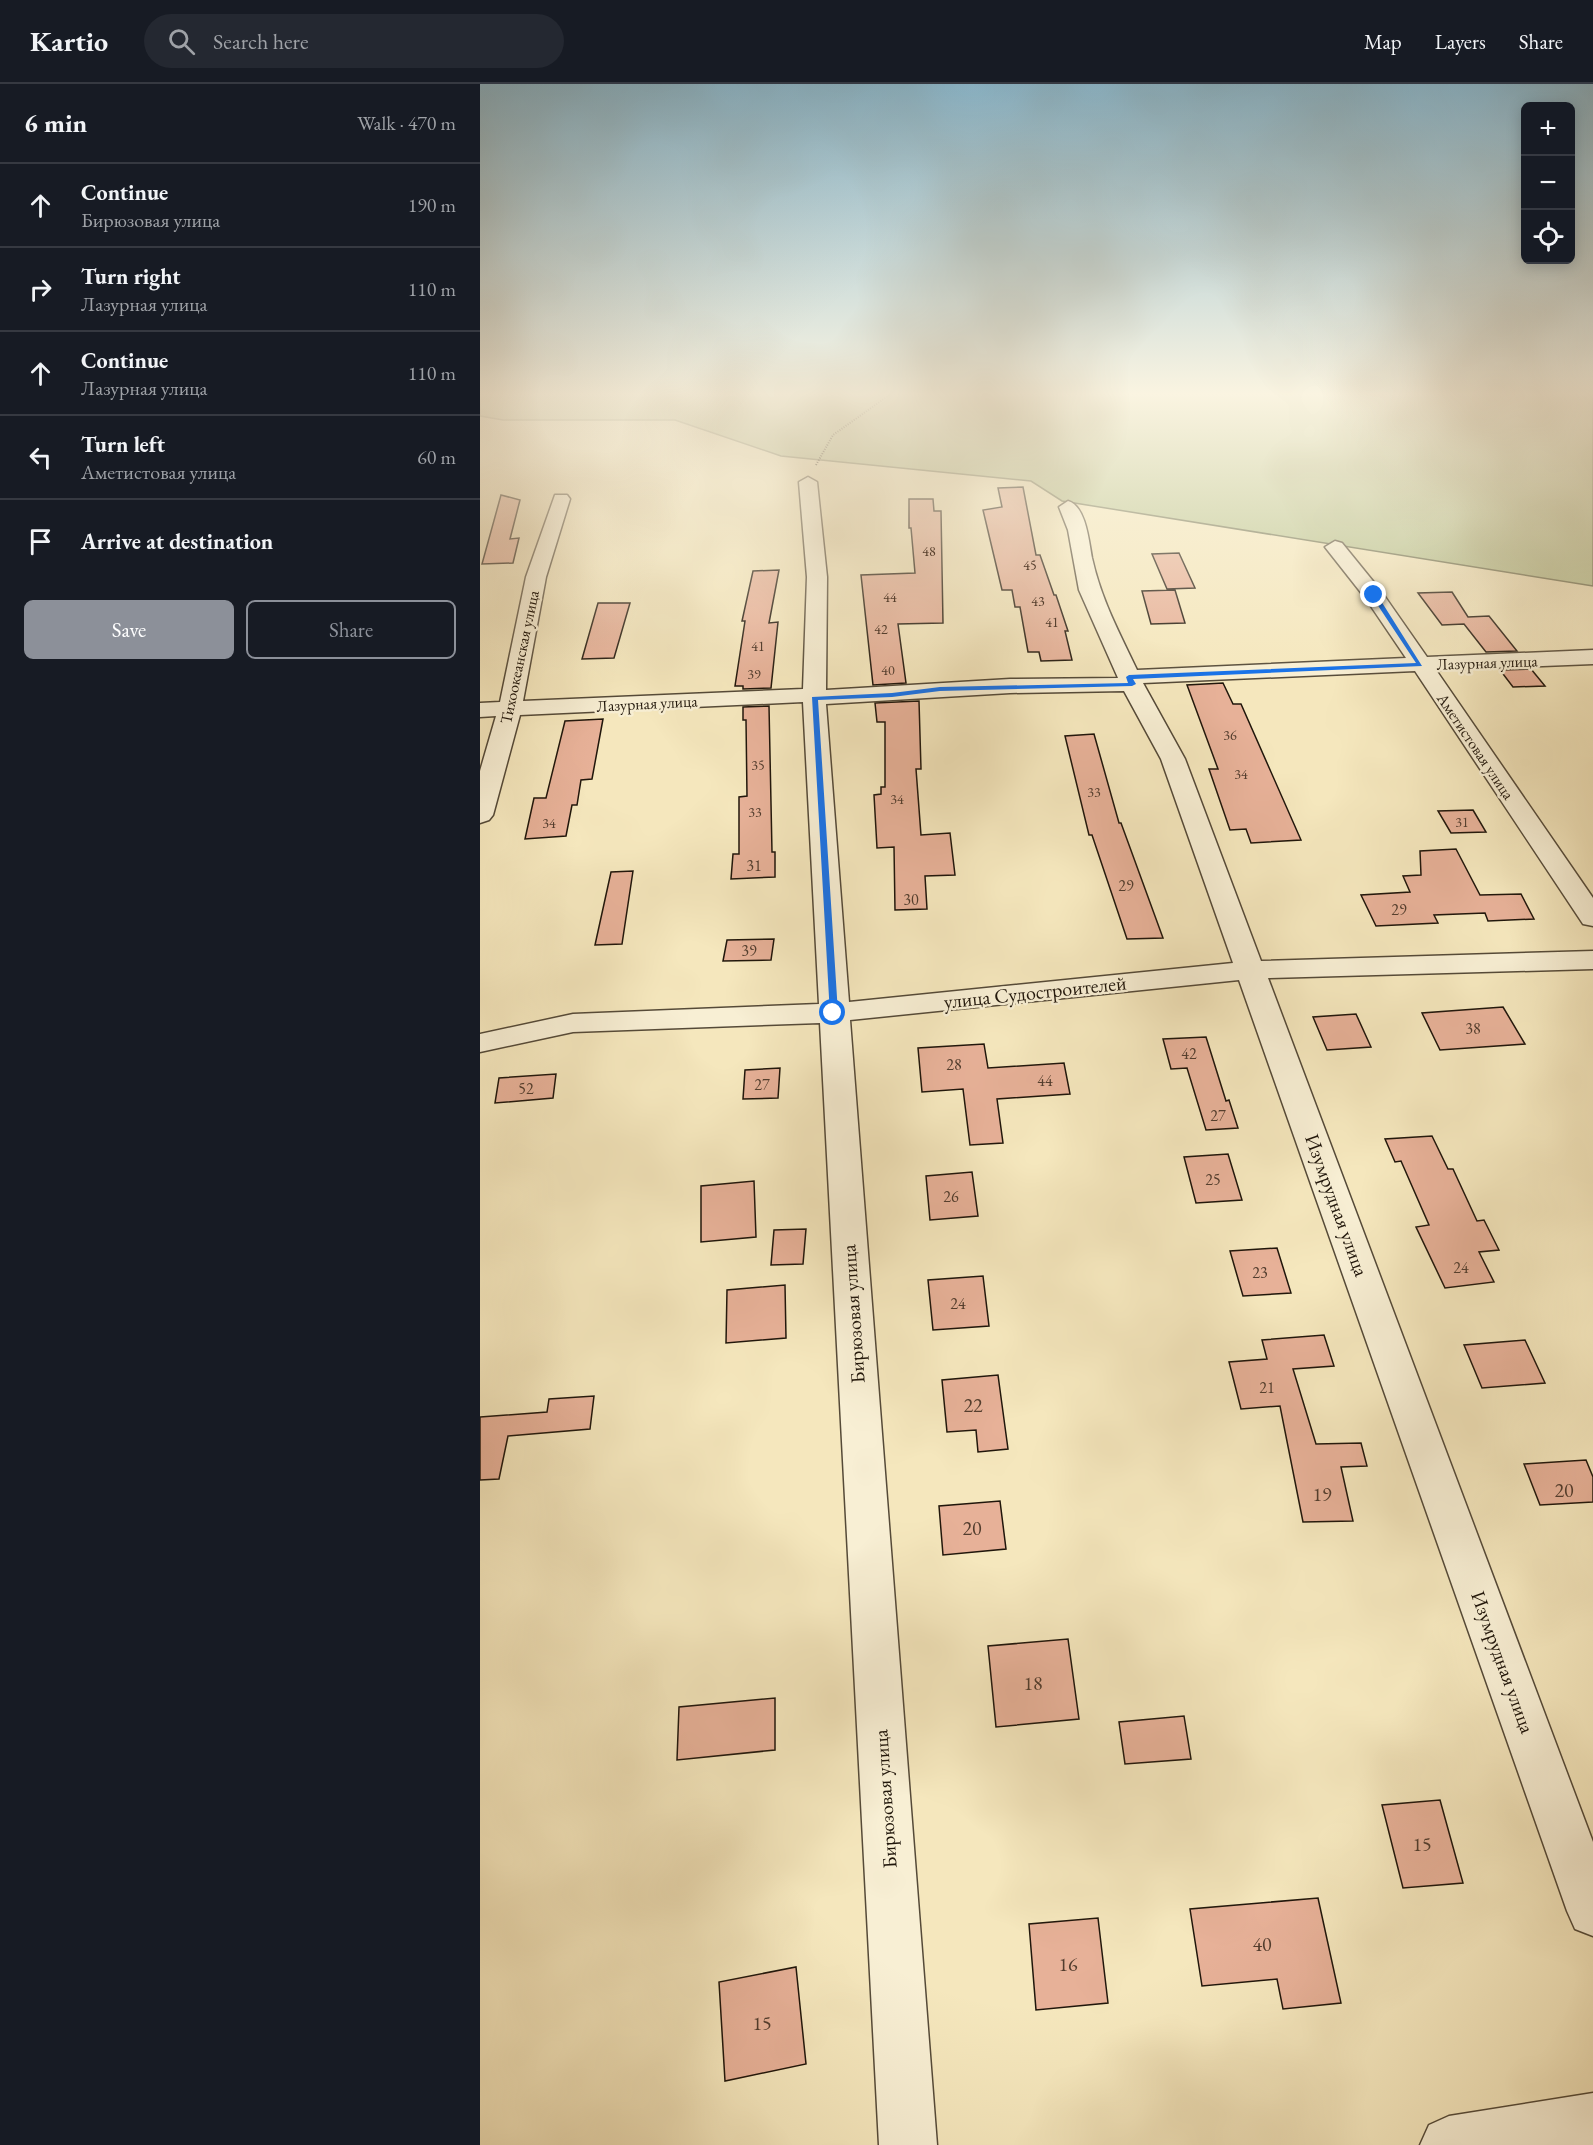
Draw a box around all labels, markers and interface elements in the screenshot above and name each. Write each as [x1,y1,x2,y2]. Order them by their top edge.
search box [144,14,564,68]
text: Kartio [30,23,108,59]
icon: search [165,25,198,58]
text: Search here [213,27,309,56]
text: Map [1364,28,1402,55]
text: Layers [1435,28,1486,55]
text: Share [1519,28,1563,55]
map controls [1521,102,1575,264]
button: + [1521,102,1575,156]
text: 6 min [24,106,87,140]
text: Walk · 470 m [357,110,456,136]
button: − [1521,156,1575,210]
text: Continue [81,178,168,207]
icon: ahead [24,189,57,222]
text: 190 m [408,192,456,218]
text: Бирюзовая улица [81,207,220,233]
button: locate [1521,210,1575,264]
text: Turn right [81,262,180,291]
icon: right [24,273,57,306]
text: 110 m [408,276,456,302]
text: Лазурная улица [81,291,208,317]
text: Continue [81,346,168,375]
icon: ahead [24,357,57,390]
text: 110 m [408,360,456,386]
text: Лазурная улица [81,375,208,401]
text: Turn left [81,430,165,459]
icon: left [24,441,57,474]
text: 60 m [417,444,456,470]
text: Аметистовая улица [81,459,236,485]
icon: arrive [24,525,57,558]
text: Arrive at destination [81,527,273,556]
house number: 48 [922,542,936,560]
house number: 45 [1023,556,1037,574]
route end [1360,581,1386,607]
street label: Тихоокеанская улица [495,588,544,726]
house number: 44 [883,588,897,606]
house number: 43 [1031,592,1045,610]
button: Save [24,600,234,659]
button: Share [246,600,456,659]
house number: 41 [1045,613,1059,631]
house number: 42 [874,620,888,638]
house number: 41 [751,637,765,655]
street label: Лазурная улица [1436,650,1539,675]
house number: 40 [881,661,895,679]
house number: 39 [747,665,761,683]
street label: Аметистовая улица [1432,688,1519,804]
street label: Лазурная улица [596,690,699,717]
house number: 36 [1223,726,1237,744]
house number: 35 [751,756,765,774]
house number: 34 [1234,765,1248,783]
house number: 33 [1087,783,1101,801]
house number: 34 [890,790,904,808]
house number: 33 [748,803,762,821]
house number: 31 [1455,813,1469,831]
house number: 34 [542,814,556,832]
house number: 31 [746,855,762,876]
house number: 29 [1118,875,1134,896]
house number: 30 [903,889,919,910]
house number: 29 [1391,899,1407,920]
house number: 39 [741,940,757,961]
street label: улица Судостроителей [942,969,1128,1015]
route start [819,999,845,1025]
house number: 38 [1465,1018,1481,1039]
house number: 42 [1181,1043,1197,1064]
house number: 28 [946,1054,962,1075]
house number: 44 [1037,1070,1053,1091]
house number: 27 [754,1074,770,1095]
house number: 52 [518,1078,534,1099]
house number: 27 [1210,1105,1226,1126]
street label: Изумрудная улица [1299,1130,1375,1280]
house number: 25 [1205,1169,1221,1190]
house number: 26 [943,1186,959,1207]
street label: Бирюзовая улица [835,1244,871,1384]
house number: 24 [1453,1257,1469,1278]
house number: 23 [1252,1262,1268,1283]
house number: 24 [950,1293,966,1314]
house number: 21 [1259,1377,1275,1398]
house number: 22 [963,1392,983,1418]
house number: 20 [1554,1477,1574,1503]
house number: 19 [1312,1481,1332,1507]
house number: 20 [962,1515,982,1541]
street label: Изумрудная улица [1465,1587,1541,1737]
house number: 18 [1023,1670,1043,1696]
street label: Бирюзовая улица [867,1729,903,1869]
house number: 15 [1412,1831,1432,1857]
house number: 40 [1252,1931,1272,1957]
house number: 16 [1058,1951,1078,1977]
house number: 15 [752,2010,772,2036]

